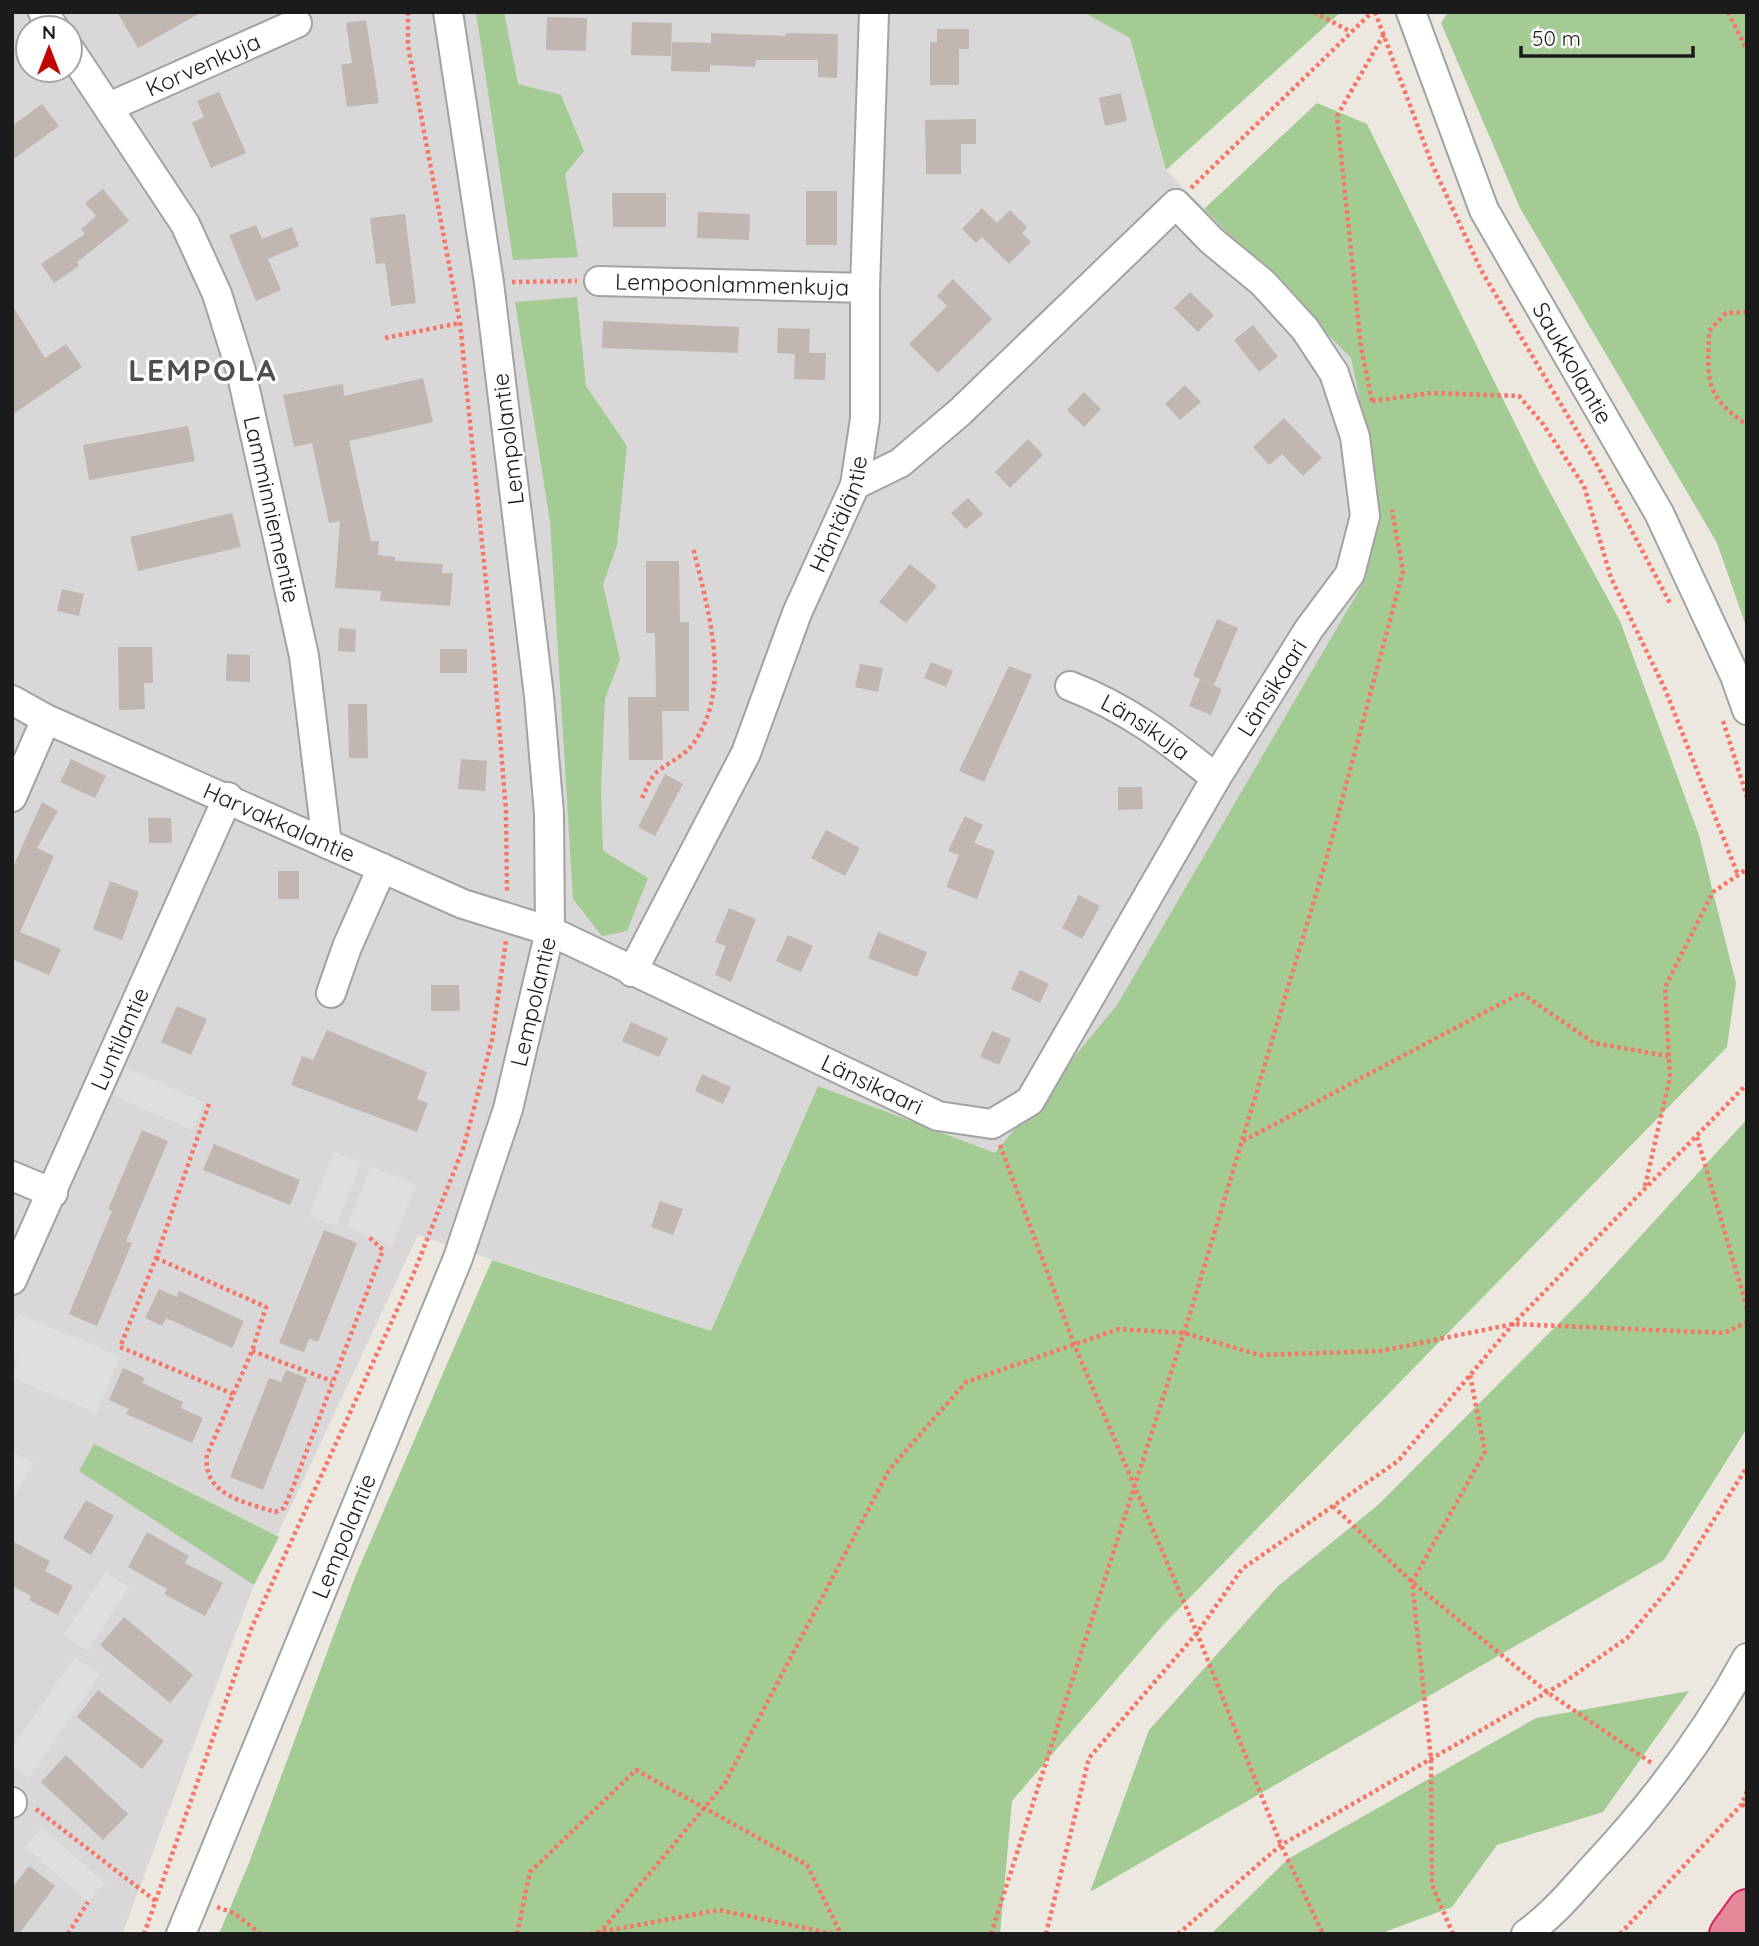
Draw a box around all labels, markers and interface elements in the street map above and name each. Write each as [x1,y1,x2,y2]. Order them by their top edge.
north arrow [14,14,84,84]
scale bar [1521,14,1692,58]
text: N [42,20,56,44]
text: 50 m [1532,25,1581,51]
street label: Korvenkuja [141,26,265,103]
street label: Lempoonlammenkuja [614,266,849,302]
street label: Saukkolantie [1526,297,1620,429]
district label: LEMPOLA [128,351,278,389]
street label: Lempolantie [485,372,530,506]
street label: Lamminniementie [237,413,307,606]
street label: Häntäläntie [802,454,873,577]
street label: Länsikaari [1231,634,1313,742]
street label: Länsikuja [1096,687,1196,766]
street label: Harvakkalantie [199,776,360,868]
street label: Lempolantie [504,934,562,1069]
street label: Luntilantie [84,983,155,1095]
street label: Länsikaari [817,1047,928,1121]
street label: Lempolantie [305,1469,382,1603]

